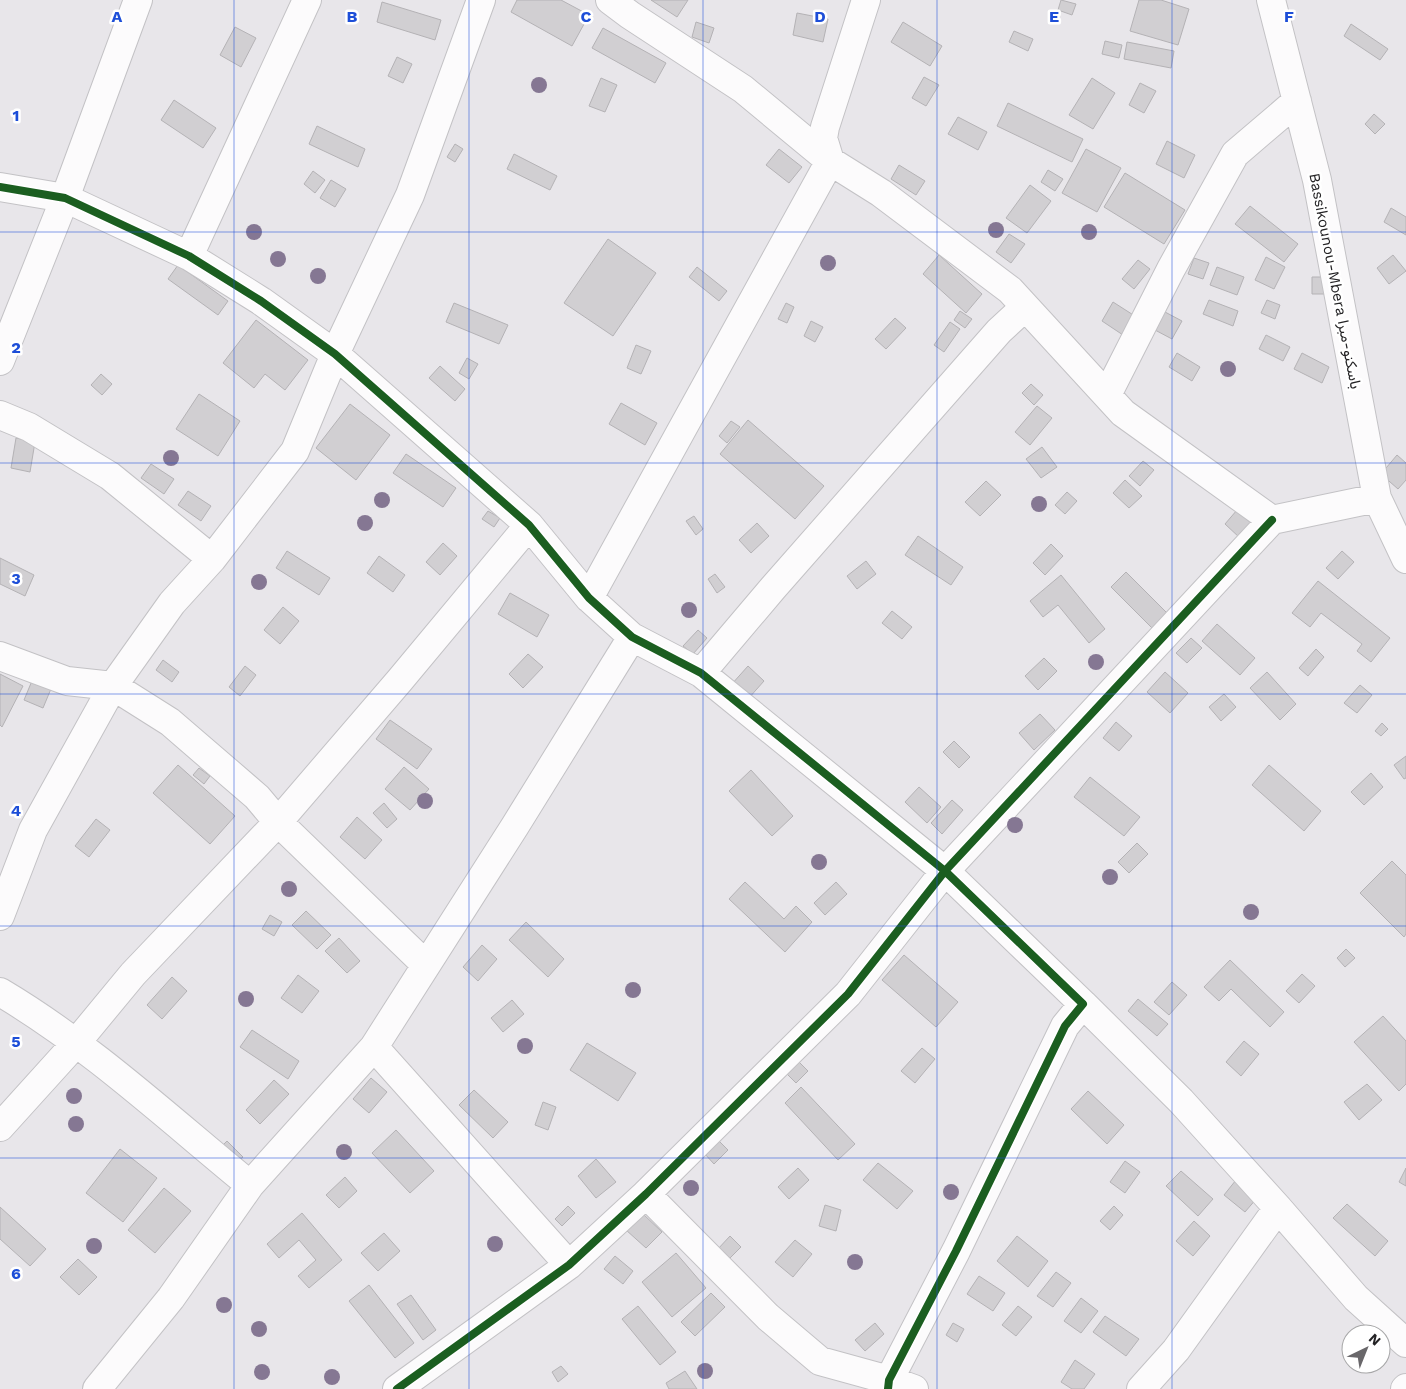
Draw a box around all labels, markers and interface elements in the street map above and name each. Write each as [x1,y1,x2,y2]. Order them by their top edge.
text: A [112,7,123,26]
text: B [347,7,358,26]
text: C [581,7,592,26]
text: D [814,7,826,26]
text: E [1049,7,1059,26]
text: F [1284,7,1294,26]
text: 1 [13,106,19,125]
street label: Bassikounou-Mbera باسكنو-مبرا [1305,172,1365,390]
text: 2 [11,338,21,357]
text: 3 [11,569,21,588]
text: 4 [11,801,21,820]
text: 5 [11,1032,21,1051]
text: 6 [11,1264,21,1283]
north arrow [1341,1324,1391,1374]
text: N [1366,1330,1384,1349]

